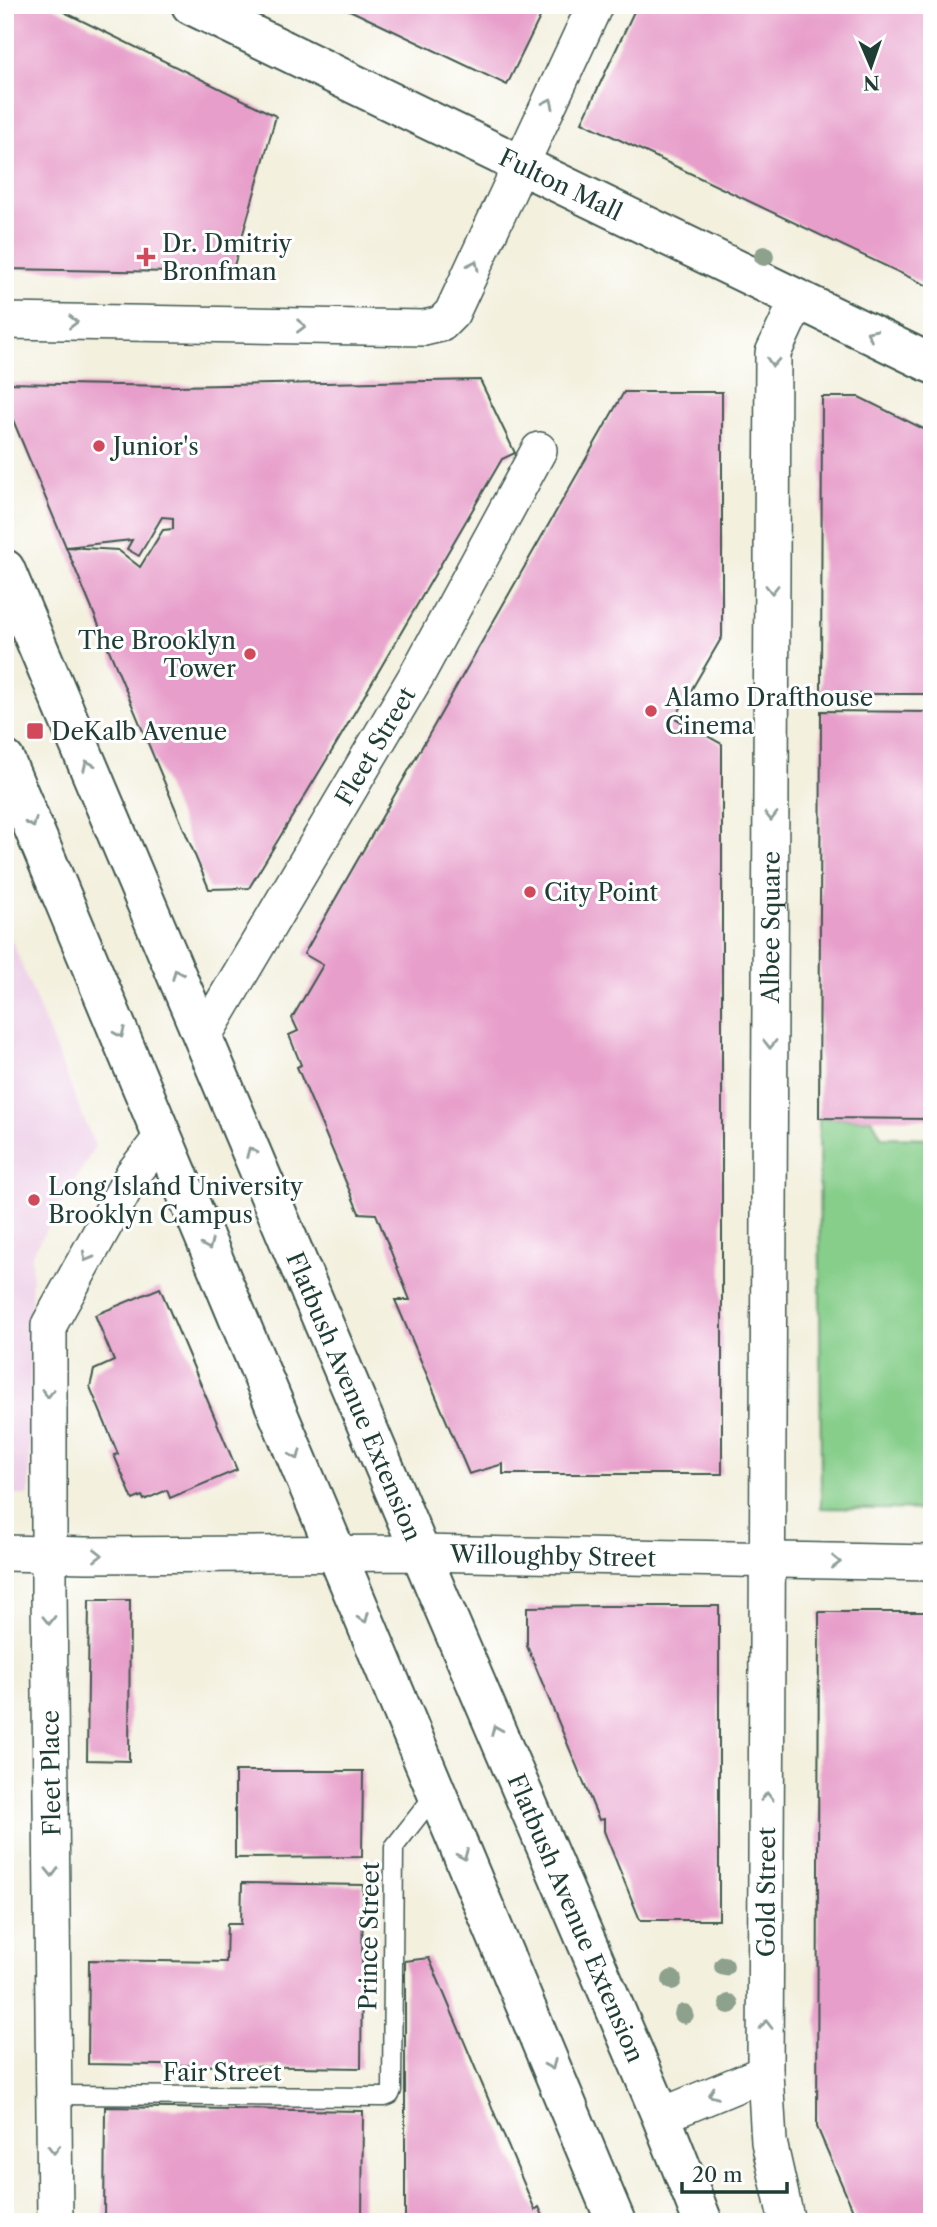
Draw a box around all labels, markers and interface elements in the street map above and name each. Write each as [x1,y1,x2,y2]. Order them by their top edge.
north arrow [836,32,906,102]
text: N [863,71,880,94]
one-way arrow [541,98,555,110]
street label: Fulton Mall [495,142,627,226]
place label: Dr. Dmitriy Bronfman [162,229,293,286]
marker: Dr. Dmitriy Bronfman [136,247,156,267]
one-way arrow [466,260,480,272]
one-way arrow [68,315,79,330]
one-way arrow [296,318,307,334]
one-way arrow [866,328,878,342]
one-way arrow [766,356,781,367]
place label: Junior's [109,432,199,461]
marker: Junior's [91,438,107,454]
one-way arrow [764,584,780,595]
place label: The Brooklyn Tower [78,626,236,683]
marker: The Brooklyn Tower [242,646,258,662]
street label: Fleet Street [329,681,421,810]
place label: Alamo Drafthouse Cinema [664,683,873,740]
marker: Alamo Drafthouse Cinema [643,703,659,719]
place label: DeKalb Avenue [51,717,227,746]
marker: DeKalb Avenue [25,721,45,741]
one-way arrow [82,759,96,772]
one-way arrow [763,812,779,822]
one-way arrow [23,816,37,828]
street label: Albee Square [755,851,785,1004]
place label: City Point [544,878,659,907]
marker: City Point [522,884,538,900]
one-way arrow [171,969,185,981]
one-way arrow [111,1026,125,1038]
one-way arrow [762,1039,778,1050]
one-way arrow [246,1146,260,1158]
place label: Long Island University Brooklyn Campus [48,1172,304,1229]
marker: Long Island University Brooklyn Campus [26,1192,42,1208]
one-way arrow [200,1238,214,1251]
street label: Flatbush Avenue Extension [281,1247,428,1545]
one-way arrow [82,1249,95,1262]
one-way arrow [40,1388,56,1399]
one-way arrow [288,1448,302,1460]
street label: Willoughby Street [449,1539,657,1572]
one-way arrow [93,1547,104,1563]
one-way arrow [831,1554,842,1570]
one-way arrow [356,1611,370,1623]
one-way arrow [41,1616,57,1626]
street label: Fleet Place [35,1710,67,1836]
one-way arrow [491,1724,505,1736]
street label: Flatbush Avenue Extension [502,1769,651,2067]
one-way arrow [759,1791,775,1802]
street label: Gold Street [751,1826,781,1957]
one-way arrow [455,1848,469,1861]
street label: Prince Street [353,1861,385,2011]
one-way arrow [44,1868,60,1878]
one-way arrow [758,2019,773,2030]
street label: Fair Street [163,2058,282,2087]
one-way arrow [542,2059,556,2071]
one-way arrow [708,2086,720,2100]
one-way arrow [46,2144,62,2155]
scale bar [682,2150,786,2194]
text: 20 m [692,2162,743,2187]

